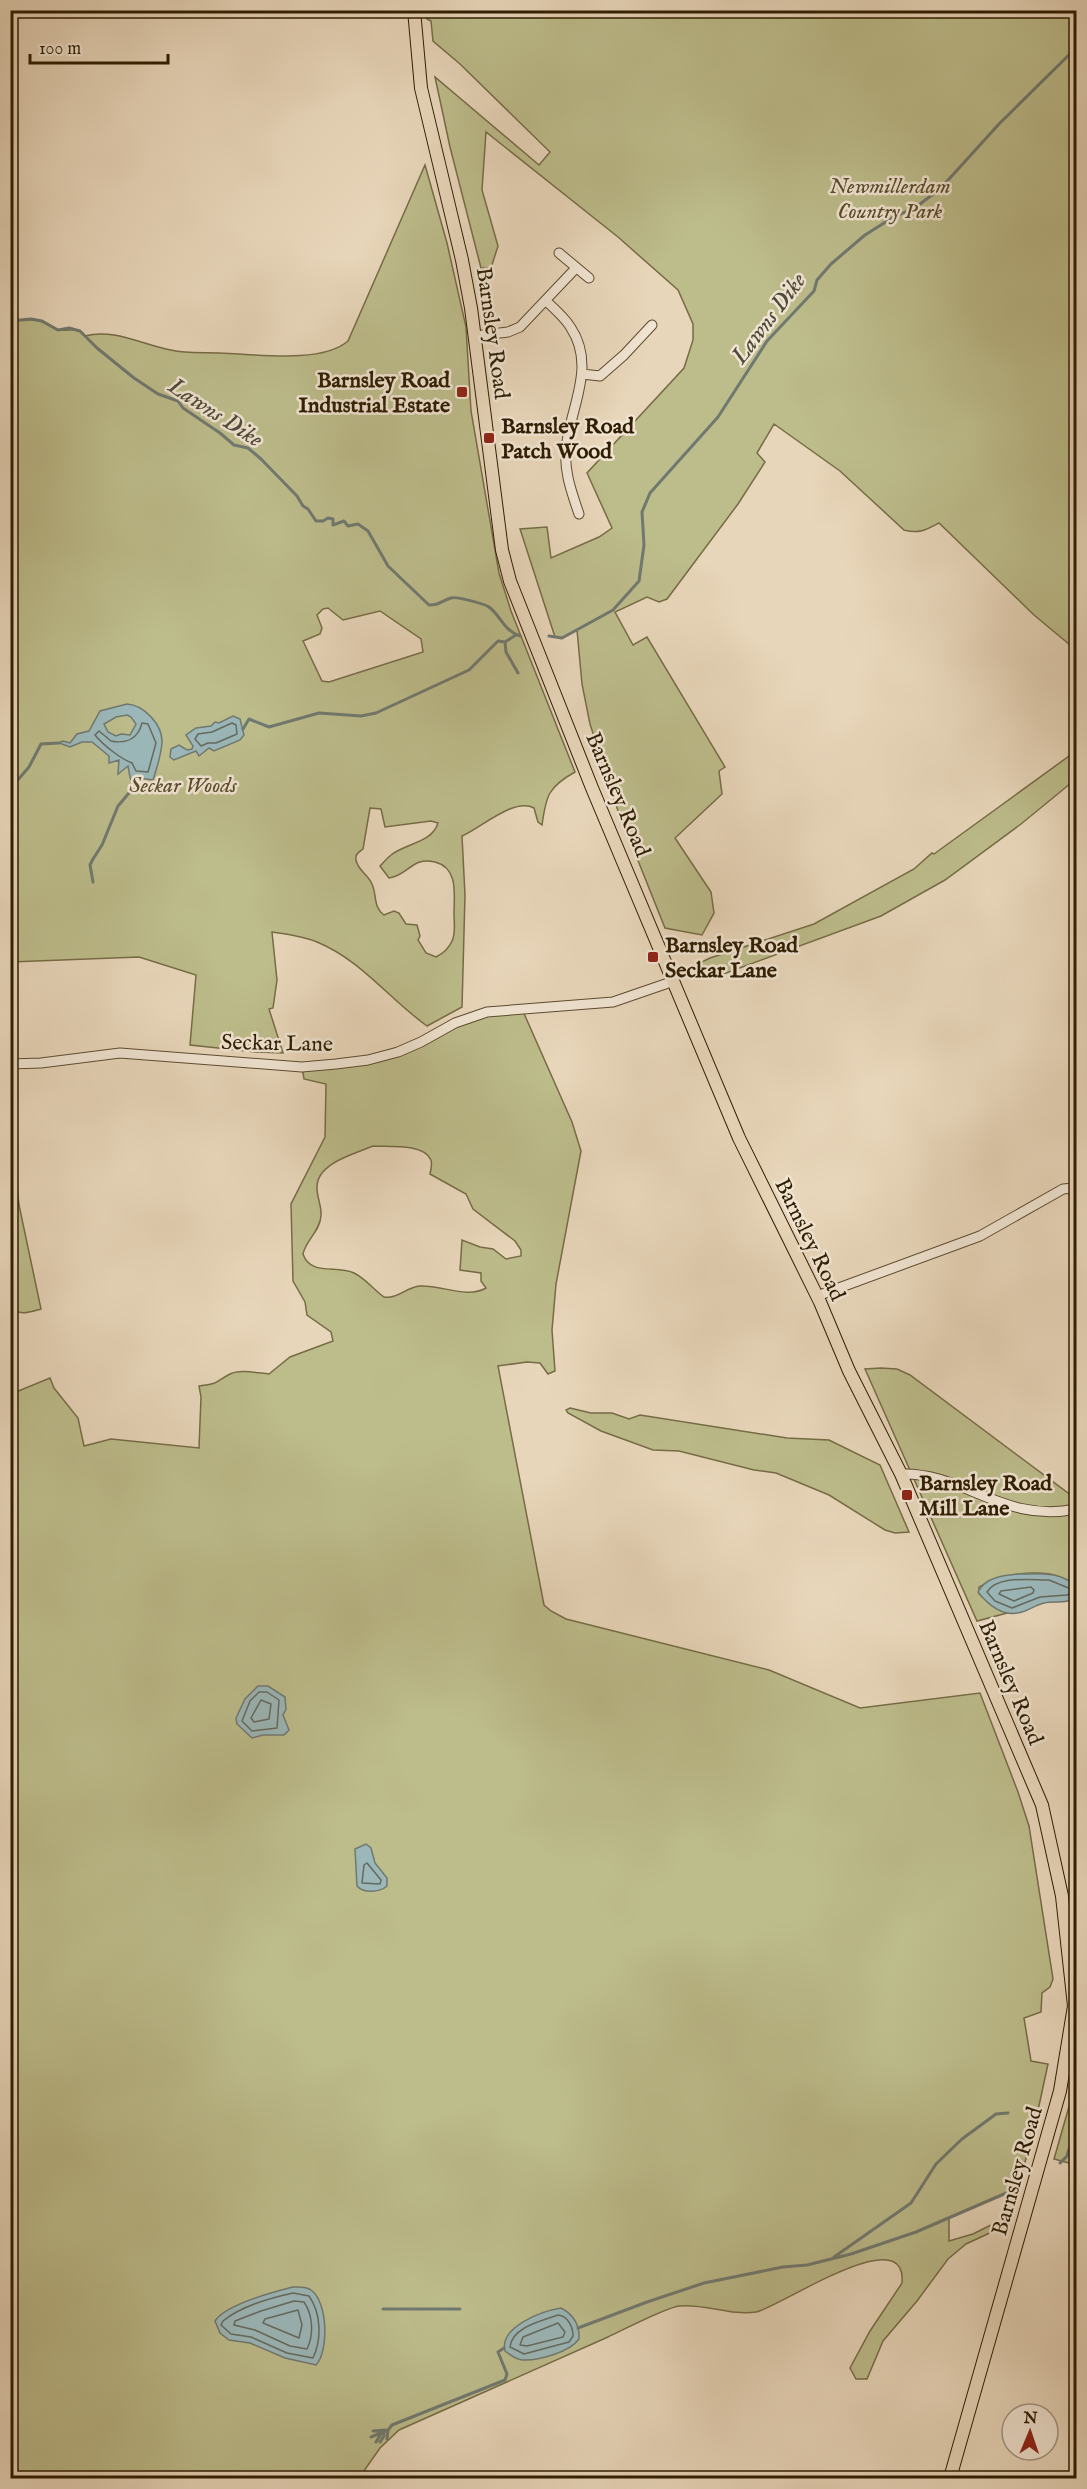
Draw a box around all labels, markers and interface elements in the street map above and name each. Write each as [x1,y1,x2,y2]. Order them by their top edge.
scale bar [30,27,168,65]
text: 100 m [39,38,81,61]
park label: Newmillerdam Country Park [829,173,951,226]
street label: Barnsley Road [469,265,515,401]
water label: Lawns Dike [724,267,814,372]
place label: Barnsley Road Industrial Estate [298,367,451,420]
water label: Lawns Dike [161,371,269,455]
marker: Barnsley Road Industrial Estate [455,385,469,399]
place label: Barnsley Road Patch Wood [501,413,635,466]
marker: Barnsley Road Patch Wood [482,431,496,445]
street label: Barnsley Road [578,728,656,862]
park label: Seckar Woods [129,772,238,800]
place label: Barnsley Road Seckar Lane [665,932,799,985]
marker: Barnsley Road Seckar Lane [646,950,660,964]
street label: Seckar Lane [221,1029,333,1059]
street label: Barnsley Road [767,1174,851,1306]
place label: Barnsley Road Mill Lane [919,1470,1053,1523]
marker: Barnsley Road Mill Lane [900,1488,914,1502]
street label: Barnsley Road [971,1616,1049,1750]
street label: Barnsley Road [986,2104,1050,2239]
north arrow [1000,2402,1060,2462]
text: N [1022,2409,1038,2429]

